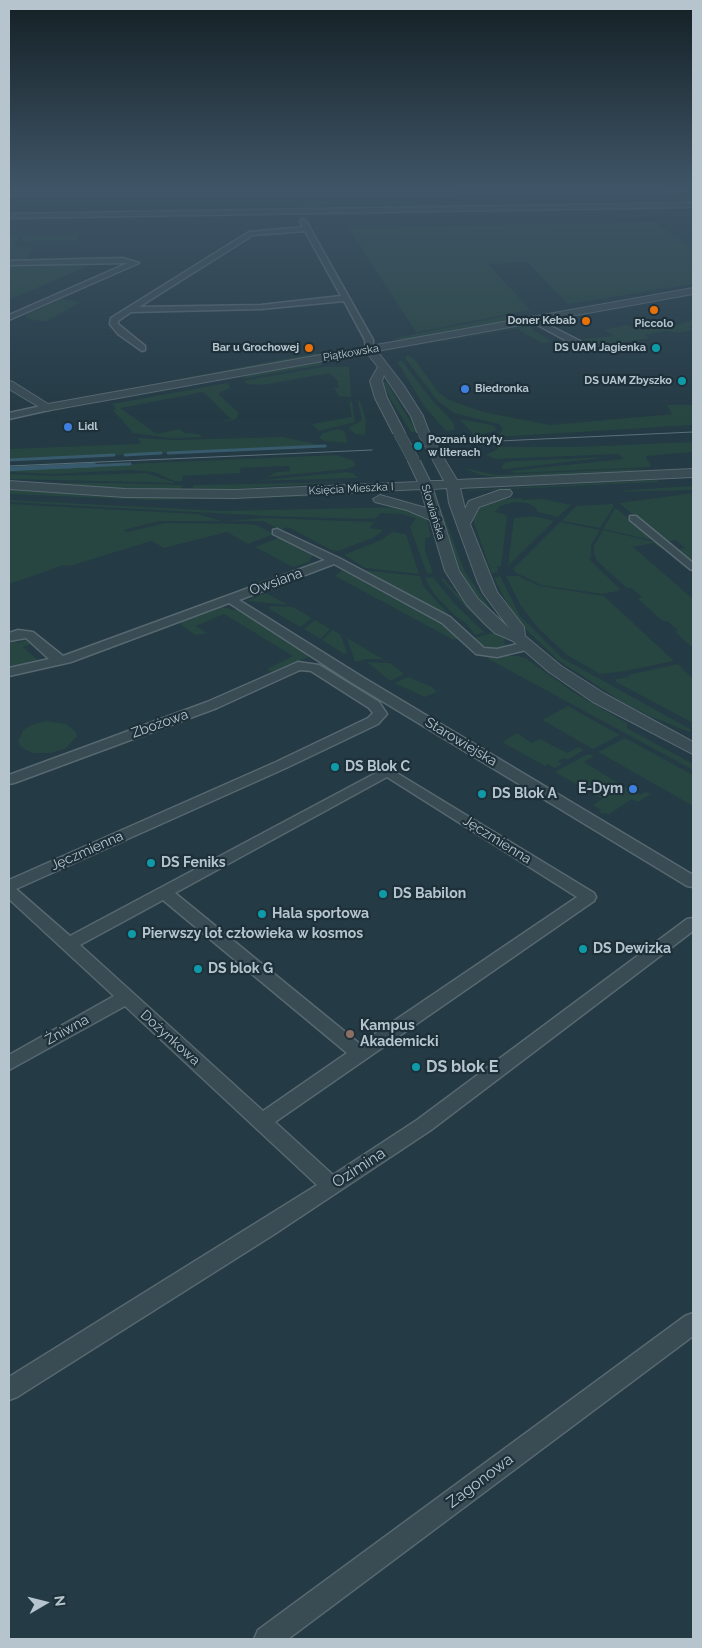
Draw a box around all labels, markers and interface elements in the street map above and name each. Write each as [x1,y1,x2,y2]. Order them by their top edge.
marker: Piccolo [648,304,660,316]
place label: Doner Kebab [507,314,576,328]
marker: Doner Kebab [580,315,592,327]
place label: Piccolo [635,317,673,331]
place label: Bar u Grochowej [212,341,299,355]
place label: DS UAM Jagienka [554,341,646,355]
marker: Bar u Grochowej [303,342,315,354]
street label: Piątkowska [322,342,380,364]
marker: DS UAM Jagienka [650,342,662,354]
place label: DS UAM Zbyszko [584,374,672,388]
marker: DS UAM Zbyszko [676,375,688,387]
place label: Biedronka [475,382,529,396]
marker: Biedronka [459,383,471,395]
place label: Lidl [78,420,98,434]
marker: Lidl [62,421,74,433]
place label: Poznań ukryty w literach [428,433,502,459]
marker: Poznań ukryty w literach [412,440,424,452]
street label: Księcia Mieszka I [308,480,394,498]
street label: Słowiańska [418,483,448,541]
street label: Owsiana [247,565,305,599]
street label: Zbożowa [129,706,191,742]
street label: Starowiejska [422,714,500,770]
place label: DS Blok C [345,759,410,775]
marker: DS Blok C [329,761,341,773]
place label: E-Dym [578,781,623,797]
marker: E-Dym [627,783,639,795]
place label: DS Blok A [492,786,557,802]
marker: DS Blok A [476,788,488,800]
street label: Jęczmienna [460,812,534,868]
street label: Jęczmienna [48,828,126,874]
place label: DS Feniks [161,855,226,871]
marker: DS Feniks [145,857,157,869]
place label: DS Babilon [393,886,466,902]
marker: DS Babilon [377,888,389,900]
place label: Hala sportowa [272,906,369,922]
marker: Hala sportowa [256,908,268,920]
place label: Pierwszy lot człowieka w kosmos [142,926,363,942]
marker: Pierwszy lot człowieka w kosmos [126,928,138,940]
place label: DS Dewizka [593,941,671,957]
marker: DS Dewizka [577,943,589,955]
place label: DS blok G [208,961,273,977]
marker: DS blok G [192,963,204,975]
street label: Dożynkowa [137,1007,203,1069]
street label: Żniwna [42,1011,92,1049]
place label: Kampus Akademicki [360,1018,438,1050]
marker: Kampus Akademicki [344,1028,356,1040]
place label: DS blok E [426,1057,498,1077]
marker: DS blok E [410,1061,422,1073]
street label: Ozimina [329,1144,389,1192]
street label: Zagonowa [443,1450,517,1512]
north arrow [20,1578,70,1628]
text: N [51,1595,69,1607]

